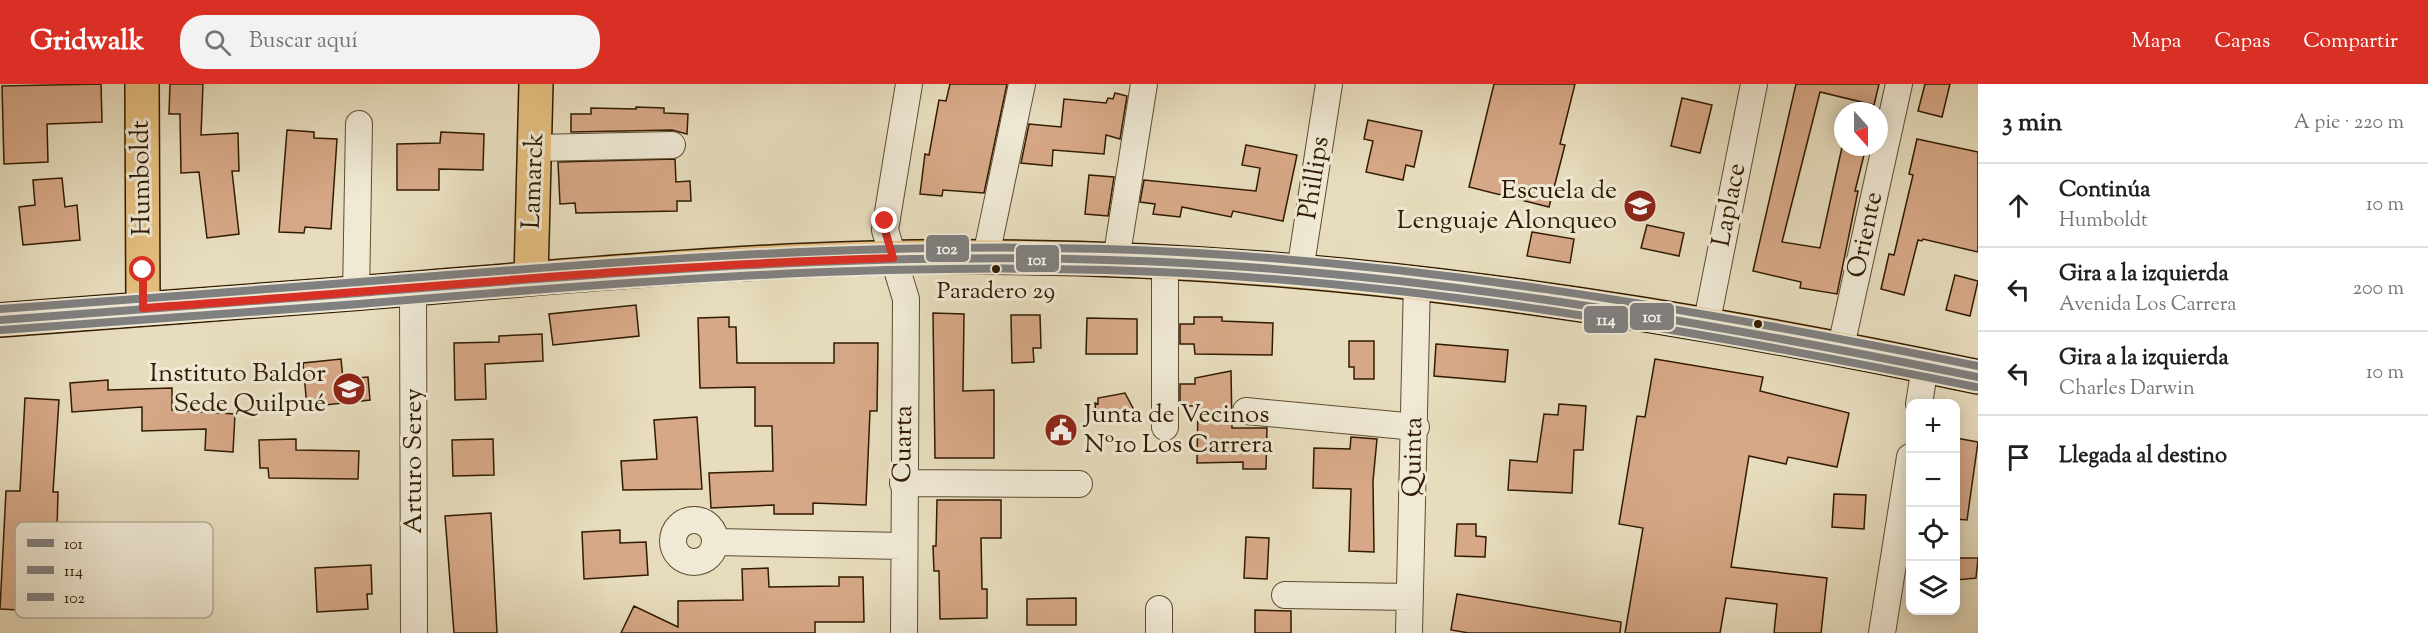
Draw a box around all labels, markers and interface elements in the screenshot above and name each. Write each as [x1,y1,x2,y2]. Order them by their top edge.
search box [180,15,600,69]
text: Gridwalk [30,22,144,62]
icon: search [201,26,234,59]
text: Buscar aquí [249,26,358,58]
text: Mapa [2131,27,2181,57]
text: Capas [2214,27,2270,57]
text: Compartir [2303,27,2398,57]
north arrow [1834,102,1888,156]
text: 3 min [2002,105,2062,142]
text: A pie · 220 m [2294,109,2404,138]
street label: Humboldt [122,120,162,236]
street label: Lamarck [514,132,554,230]
street label: Phillips [1290,134,1340,222]
street label: Laplace [1704,160,1756,250]
place label: Escuela de Lenguaje Alonqueo [1397,173,1617,240]
text: Continúa [2059,175,2150,207]
school or university icon: Escuela de Lenguaje Alonqueo [1622,188,1658,224]
street label: Oriente [1839,188,1893,282]
icon: ahead [2002,189,2035,222]
text: 10 m [2366,191,2404,220]
route end [871,207,897,233]
text: Humboldt [2059,207,2148,236]
line badge: 102 [925,234,970,263]
text: 102 [936,239,958,262]
line badge: 101 [1015,244,1060,273]
text: 101 [1027,250,1047,273]
route start [129,256,155,282]
text: Gira a la izquierda [2059,259,2229,291]
marker: Paradero 29 [990,263,1002,275]
icon: left [2002,273,2035,306]
place label: Paradero 29 [937,275,1055,309]
text: 200 m [2353,275,2404,304]
text: Avenida Los Carrera [2059,291,2236,320]
line badge: 101 [1629,302,1675,331]
line badge: 114 [1583,305,1629,334]
text: 101 [1642,307,1662,330]
text: 114 [1597,310,1615,333]
unlabelled marker [1752,318,1764,330]
text: Gira a la izquierda [2059,343,2229,375]
place label: Instituto Baldor Sede Quilpué [149,356,326,423]
icon: left [2002,357,2035,390]
text: 10 m [2366,359,2404,388]
school or university icon: Instituto Baldor Sede Quilpué [331,371,367,407]
text: Charles Darwin [2059,375,2195,404]
street label: Arturo Serey [396,388,433,534]
place label: Junta de Vecinos Nº10 Los Carrera [1082,397,1273,464]
map controls [1906,399,1960,615]
button: + [1906,399,1960,453]
street label: Cuarta [885,405,923,483]
public building icon: Junta de Vecinos Nº10 Los Carrera [1043,412,1079,448]
street label: Quinta [1395,417,1433,497]
icon: arrive [2002,441,2035,474]
text: Llegada al destino [2059,441,2227,473]
button: − [1906,453,1960,507]
button: locate [1906,507,1960,561]
legend [15,522,213,618]
text: 101 [64,534,84,557]
text: 114 [64,561,83,584]
button: layers [1906,561,1960,615]
text: 102 [64,588,86,611]

